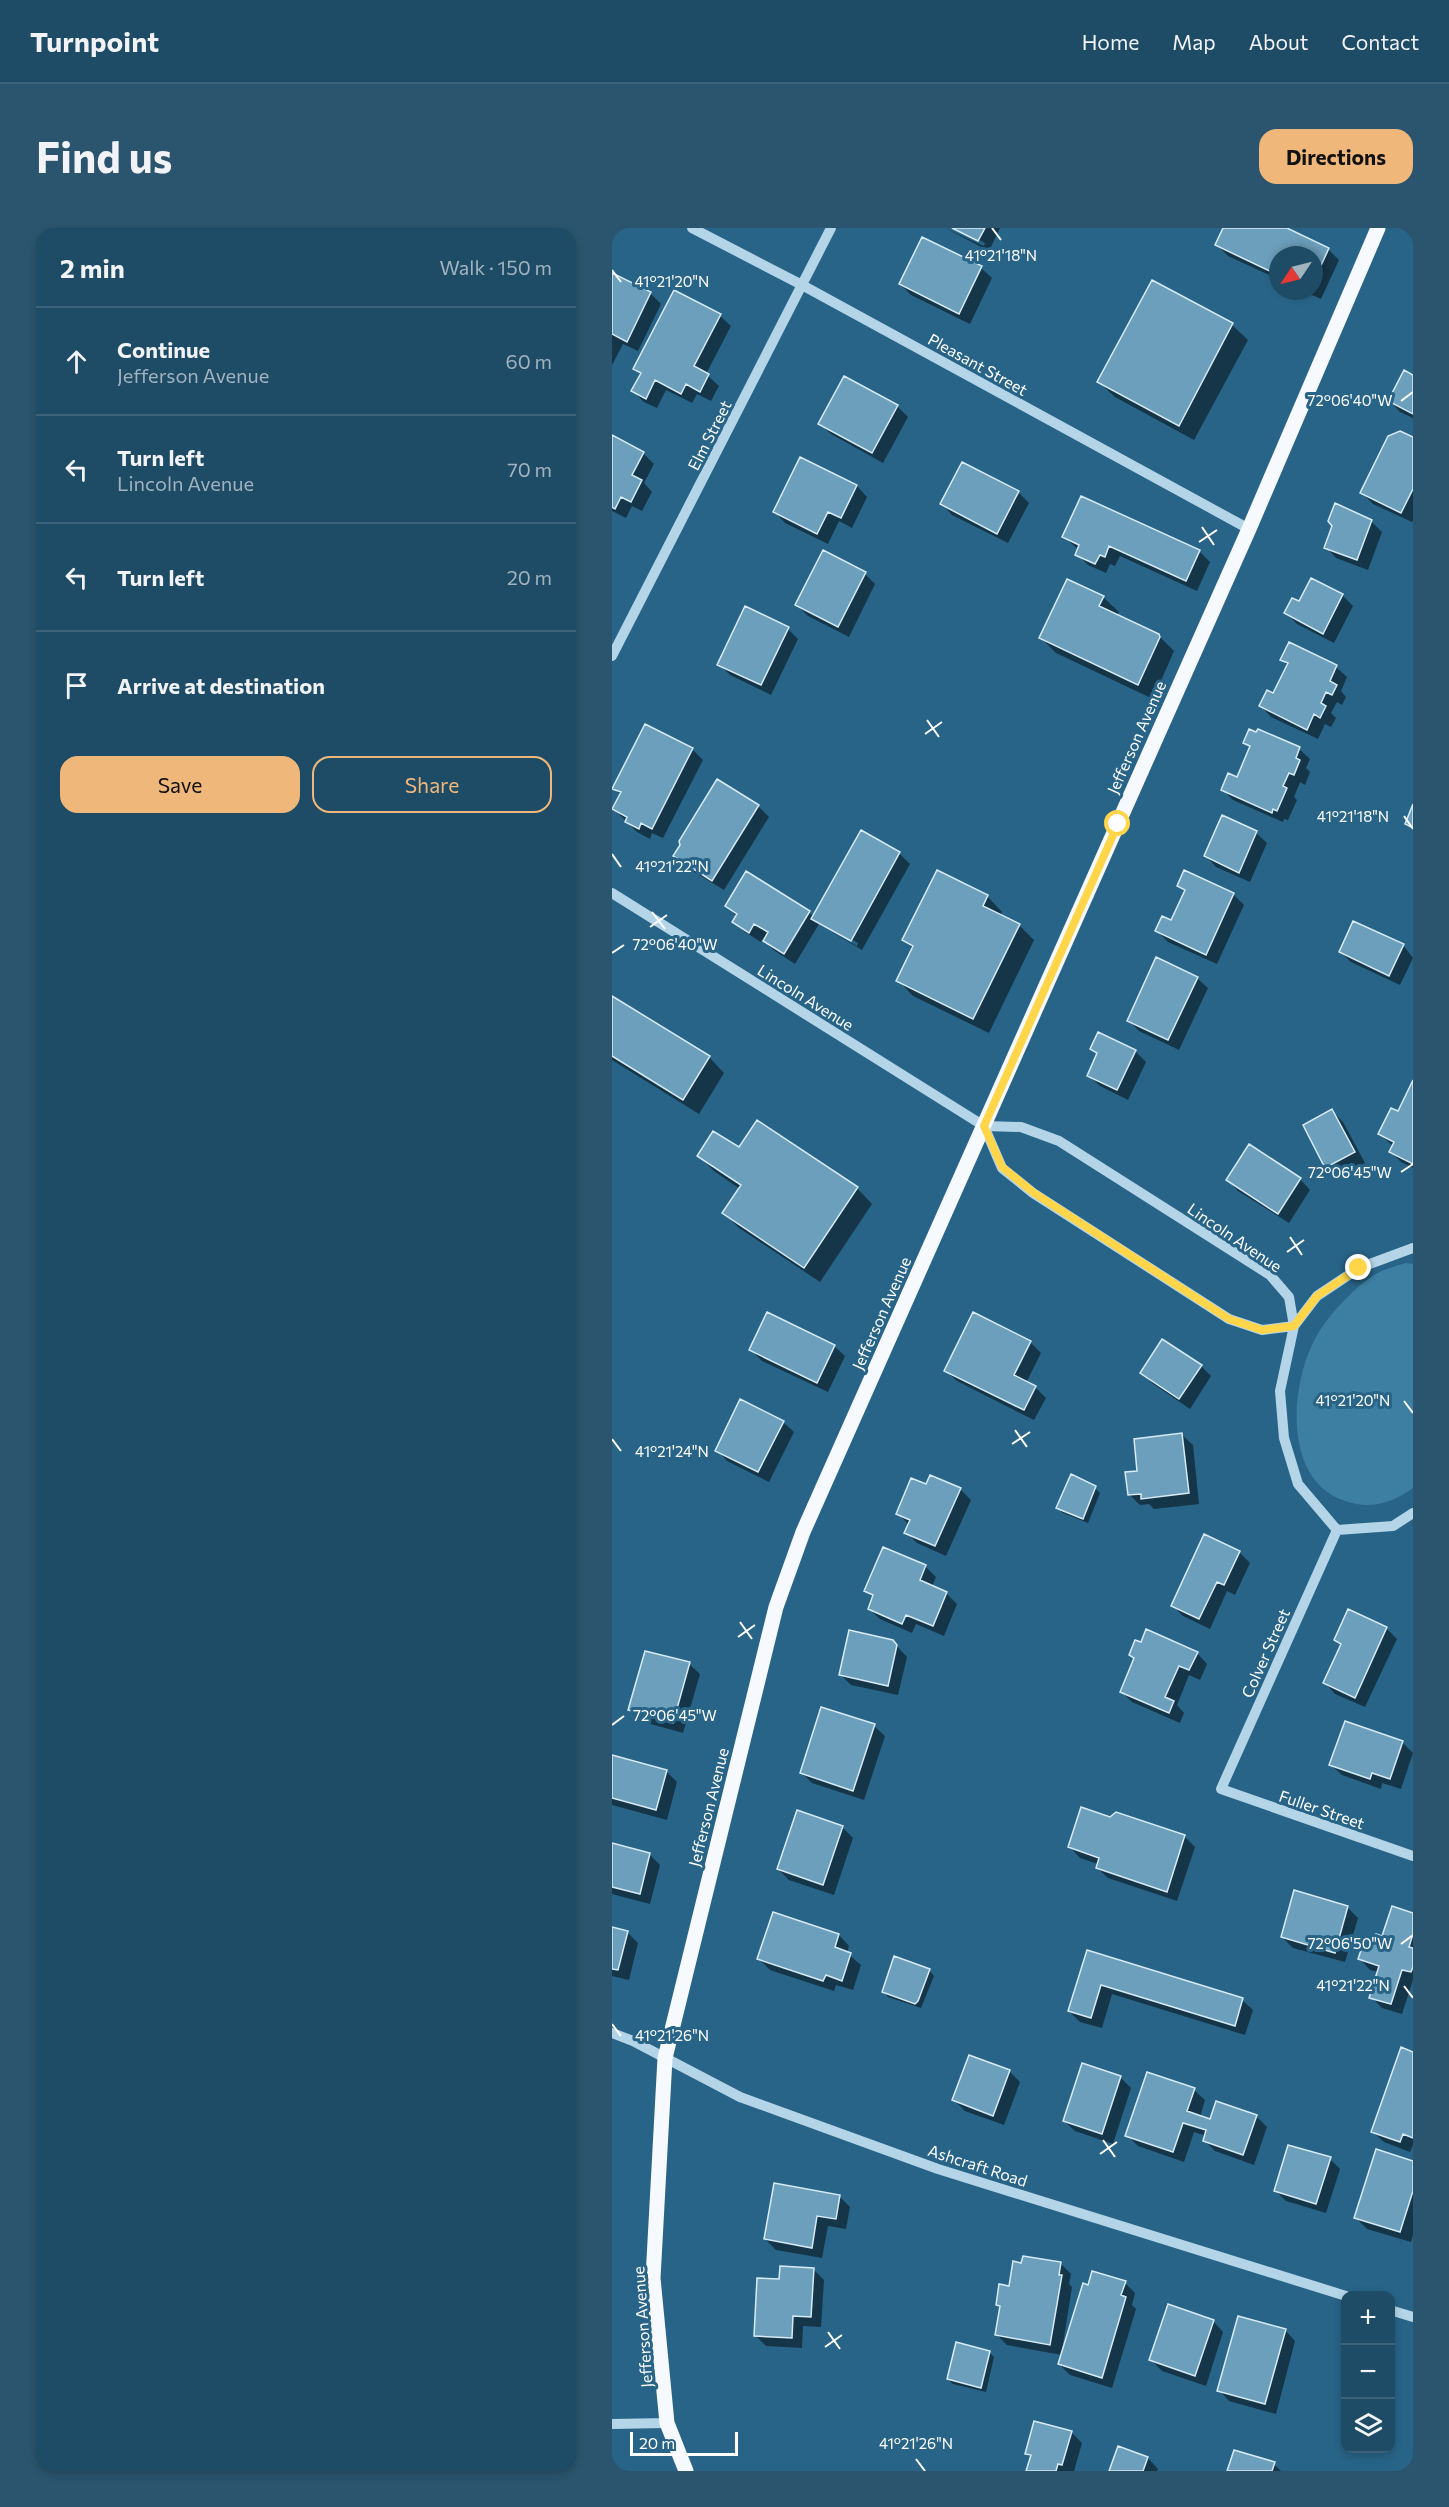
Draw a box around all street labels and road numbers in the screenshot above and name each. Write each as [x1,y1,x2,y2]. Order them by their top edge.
street label: Pleasant Street [925,329,1031,399]
street label: Elm Street [683,397,735,473]
street label: Jefferson Avenue [1103,677,1169,797]
street label: Lincoln Avenue [755,960,857,1034]
street label: Lincoln Avenue [1184,1198,1286,1276]
street label: Jefferson Avenue [848,1253,914,1373]
street label: Colver Street [1237,1605,1293,1701]
street label: Jefferson Avenue [684,1746,732,1868]
street label: Fuller Street [1277,1786,1368,1833]
street label: Ashcraft Road [926,2140,1030,2190]
street label: Jefferson Avenue [628,2266,656,2388]

